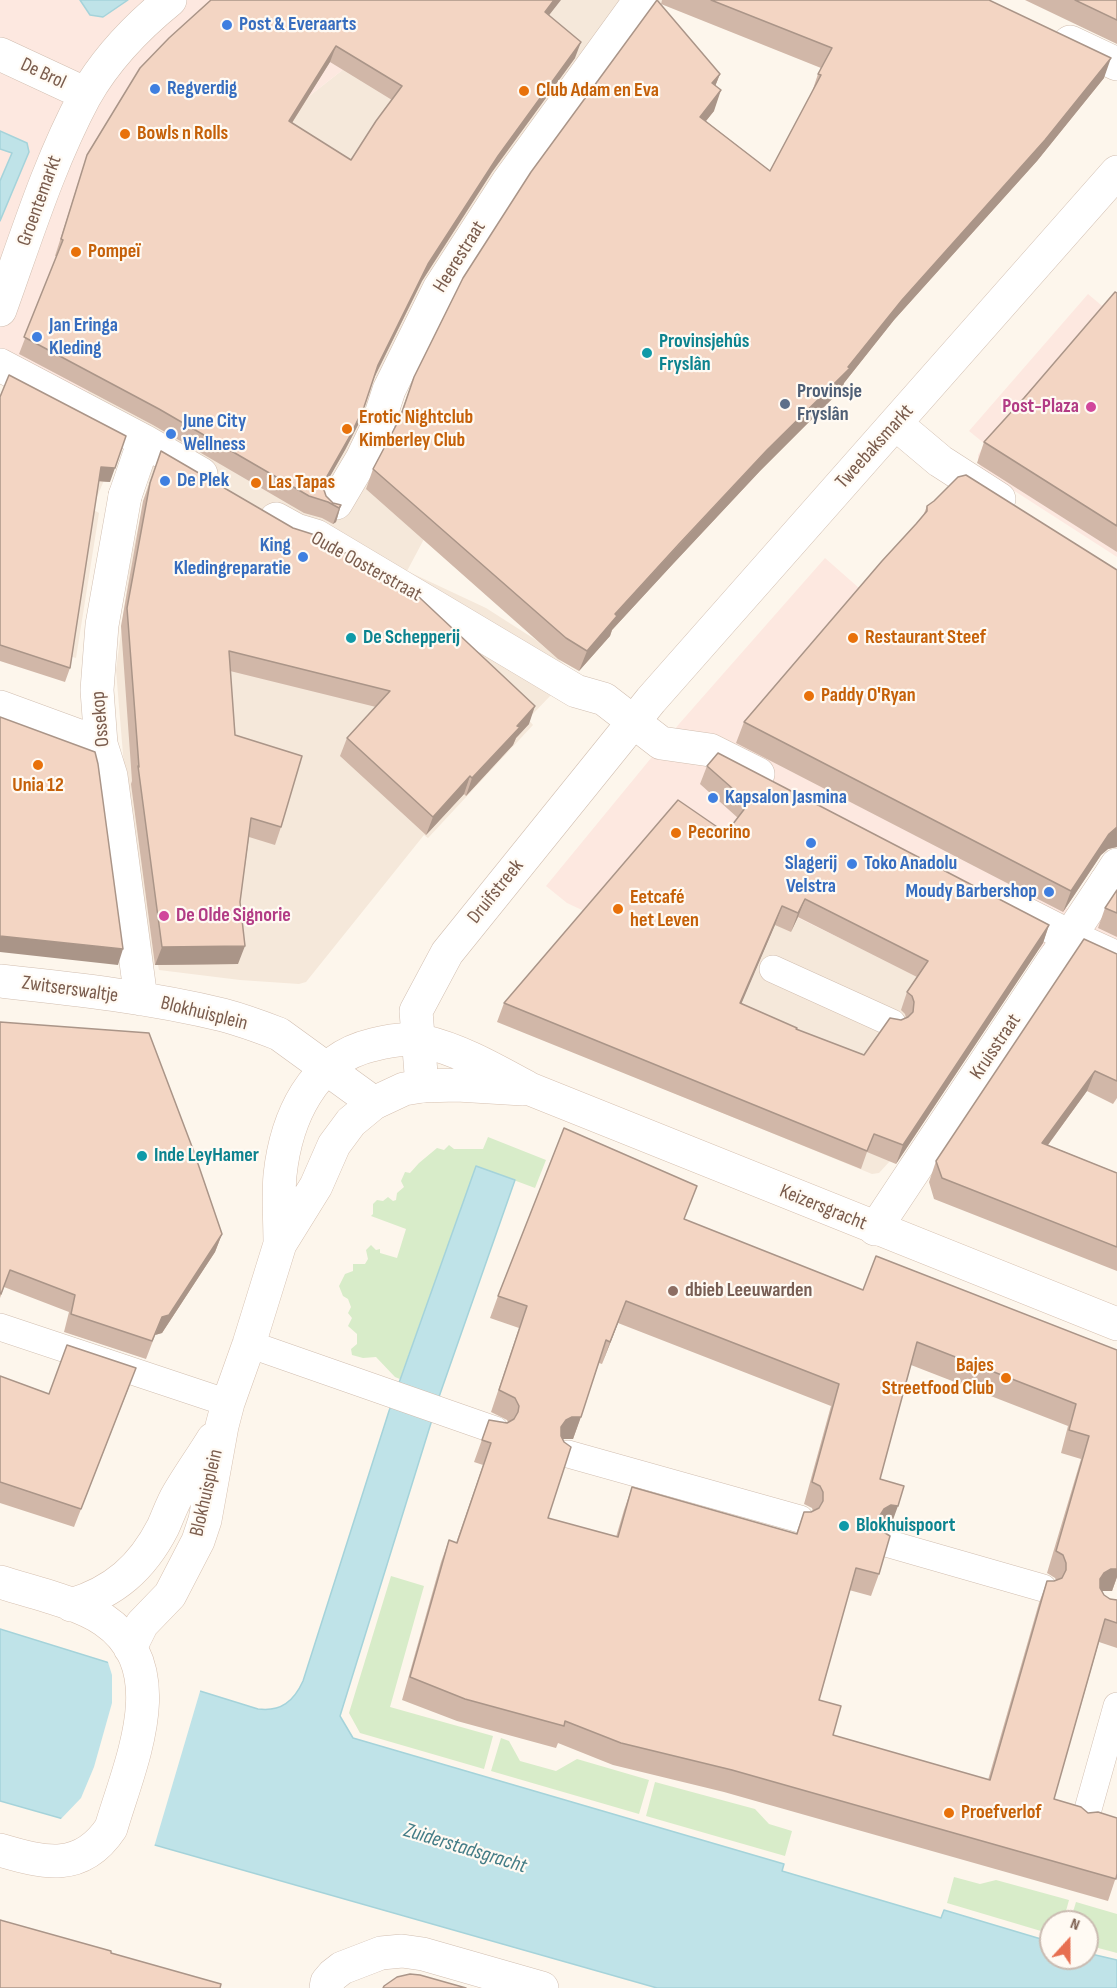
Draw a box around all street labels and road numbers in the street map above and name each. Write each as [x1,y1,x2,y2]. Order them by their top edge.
street label: De Brol [16,53,70,95]
street label: Groentemarkt [13,152,67,250]
street label: Heerestraat [429,217,491,297]
street label: Tweebaksmarkt [831,400,919,494]
street label: Oude Oosterstraat [307,527,425,607]
street label: Ossekop [87,690,115,748]
street label: Druifstreek [463,855,529,929]
street label: Zwitserswaltje [20,971,120,1009]
street label: Blokhuisplein [158,992,250,1036]
street label: Kruisstraat [965,1010,1027,1084]
street label: Keizersgracht [776,1180,870,1236]
street label: Blokhuisplein [185,1447,229,1539]

